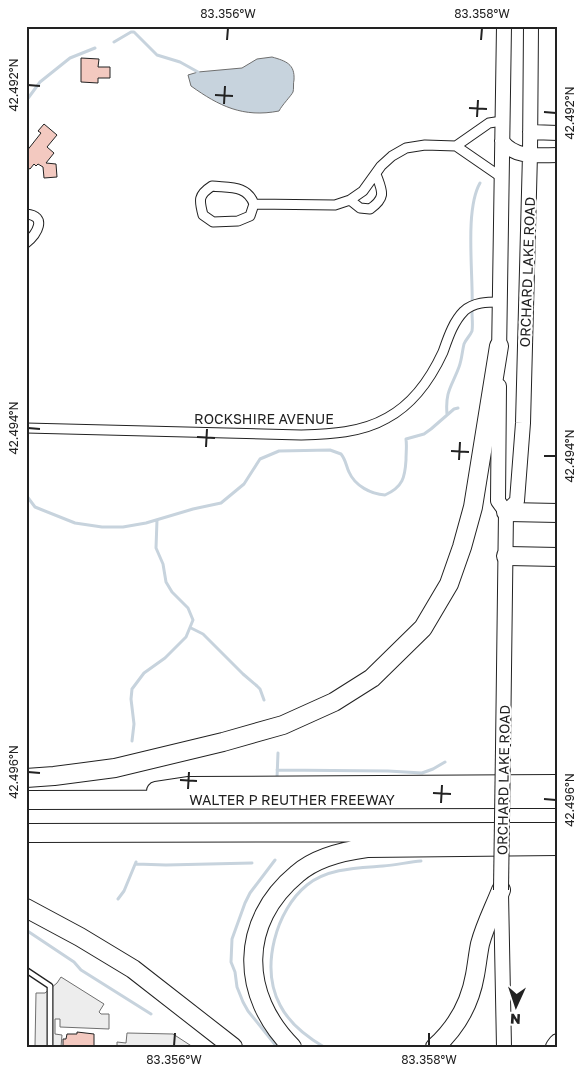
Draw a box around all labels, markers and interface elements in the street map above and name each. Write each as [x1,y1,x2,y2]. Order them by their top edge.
text: 83.356°W [200,6,256,21]
text: 83.358°W [454,6,510,21]
text: 42.492°N [6,58,21,112]
text: 42.492°N [562,86,577,140]
street label: ORCHARD LAKE ROAD [516,196,538,348]
text: 42.494°N [6,402,21,454]
street label: ROCKSHIRE AVENUE [194,410,334,427]
text: 42.494°N [562,430,577,482]
street label: ORCHARD LAKE ROAD [493,705,513,855]
text: 42.496°N [6,745,21,799]
text: 42.496°N [562,773,577,827]
street label: WALTER P REUTHER FREEWAY [189,791,395,808]
north arrow [492,980,542,1030]
text: N [510,1011,521,1028]
text: 83.356°W [146,1052,202,1067]
text: 83.358°W [401,1052,457,1067]

